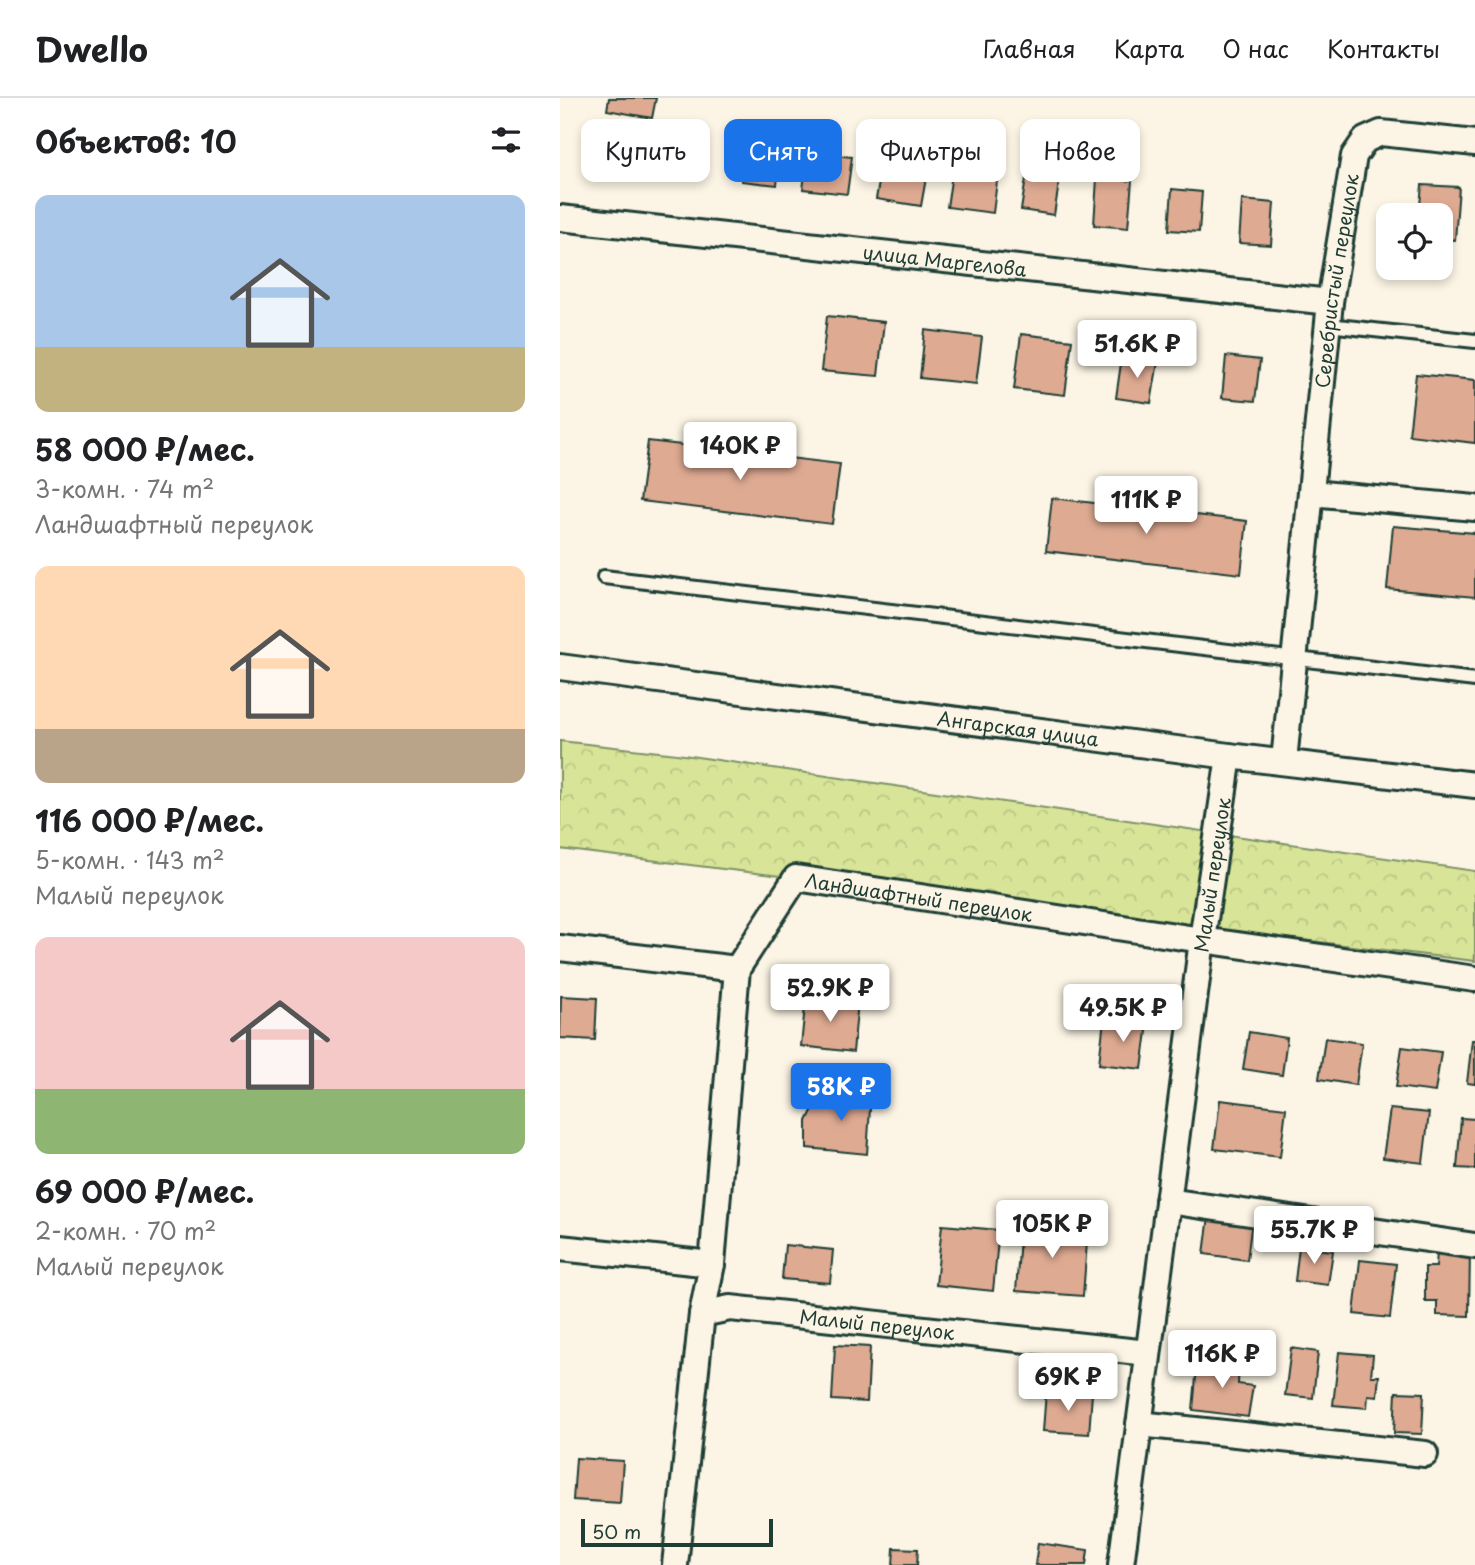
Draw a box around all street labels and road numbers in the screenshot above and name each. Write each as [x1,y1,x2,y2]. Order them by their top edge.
street label: Серебристый переулок [1307,171,1365,389]
street label: улица Маргелова [861,237,1028,283]
street label: Ангарская улица [935,703,1101,753]
street label: Малый переулок [1187,795,1237,954]
street label: Ландшафтный переулок [803,866,1035,928]
street label: Малый переулок [798,1302,957,1346]

